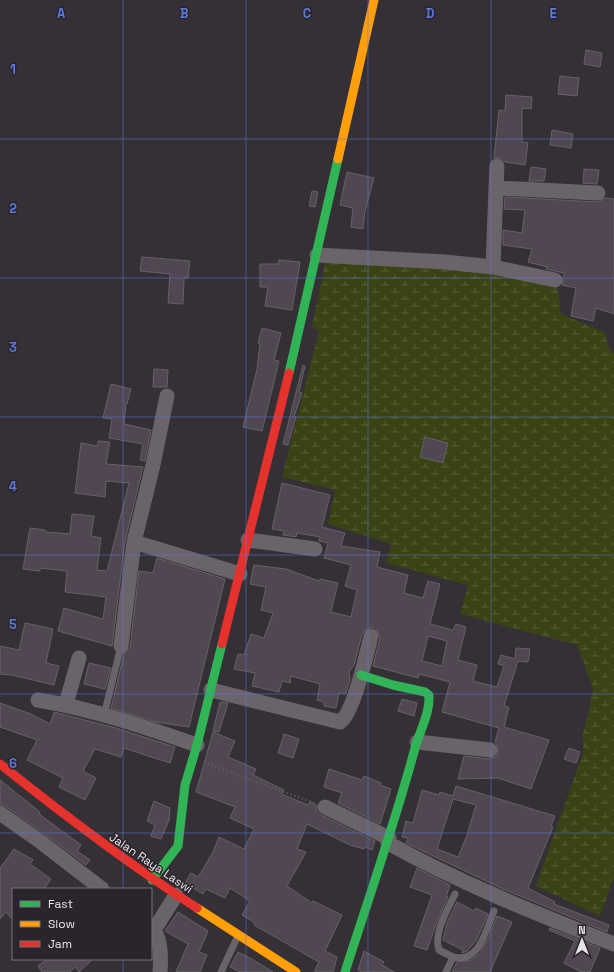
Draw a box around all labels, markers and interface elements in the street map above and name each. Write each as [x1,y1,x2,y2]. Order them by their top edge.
text: A [57,5,66,22]
text: B [180,5,189,22]
text: C [303,5,311,22]
text: D [426,5,435,22]
text: E [549,5,557,22]
text: 1 [10,61,16,78]
text: 2 [9,200,17,217]
text: 3 [9,339,17,356]
text: 4 [9,478,17,495]
text: 5 [9,616,17,633]
text: 6 [9,755,17,772]
street label: Jalan Raya Laswi [106,829,196,897]
legend [12,888,152,960]
text: Fast [48,896,73,912]
text: Slow [48,916,75,932]
north arrow [562,920,602,960]
text: N [578,923,586,937]
text: Jam [48,936,72,952]

